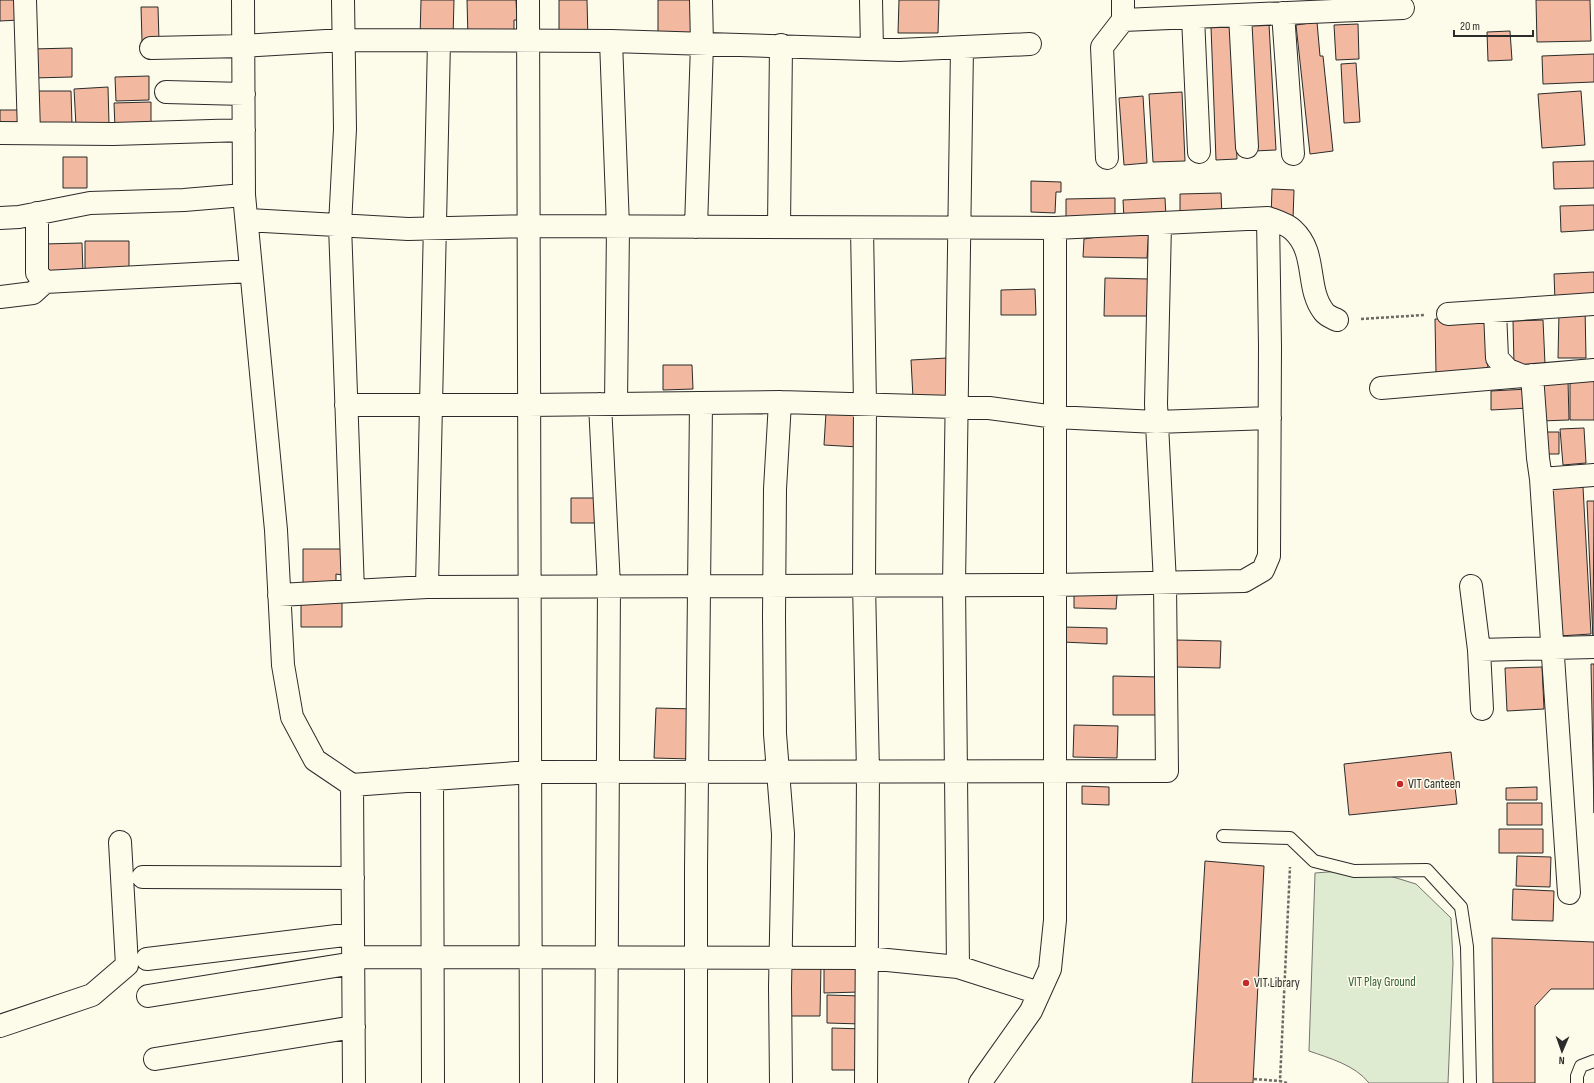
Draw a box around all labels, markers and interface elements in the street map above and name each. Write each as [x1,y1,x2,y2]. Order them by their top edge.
scale bar [1454,12,1533,38]
text: 20 m [1460,19,1480,34]
place label: VIT Canteen [1408,776,1460,792]
marker: VIT Canteen [1395,779,1405,789]
park label: VIT Play Ground [1348,974,1416,990]
place label: VIT Library [1254,975,1300,991]
marker: VIT Library [1241,978,1251,988]
north arrow [1542,1031,1582,1071]
text: N [1558,1054,1565,1067]

